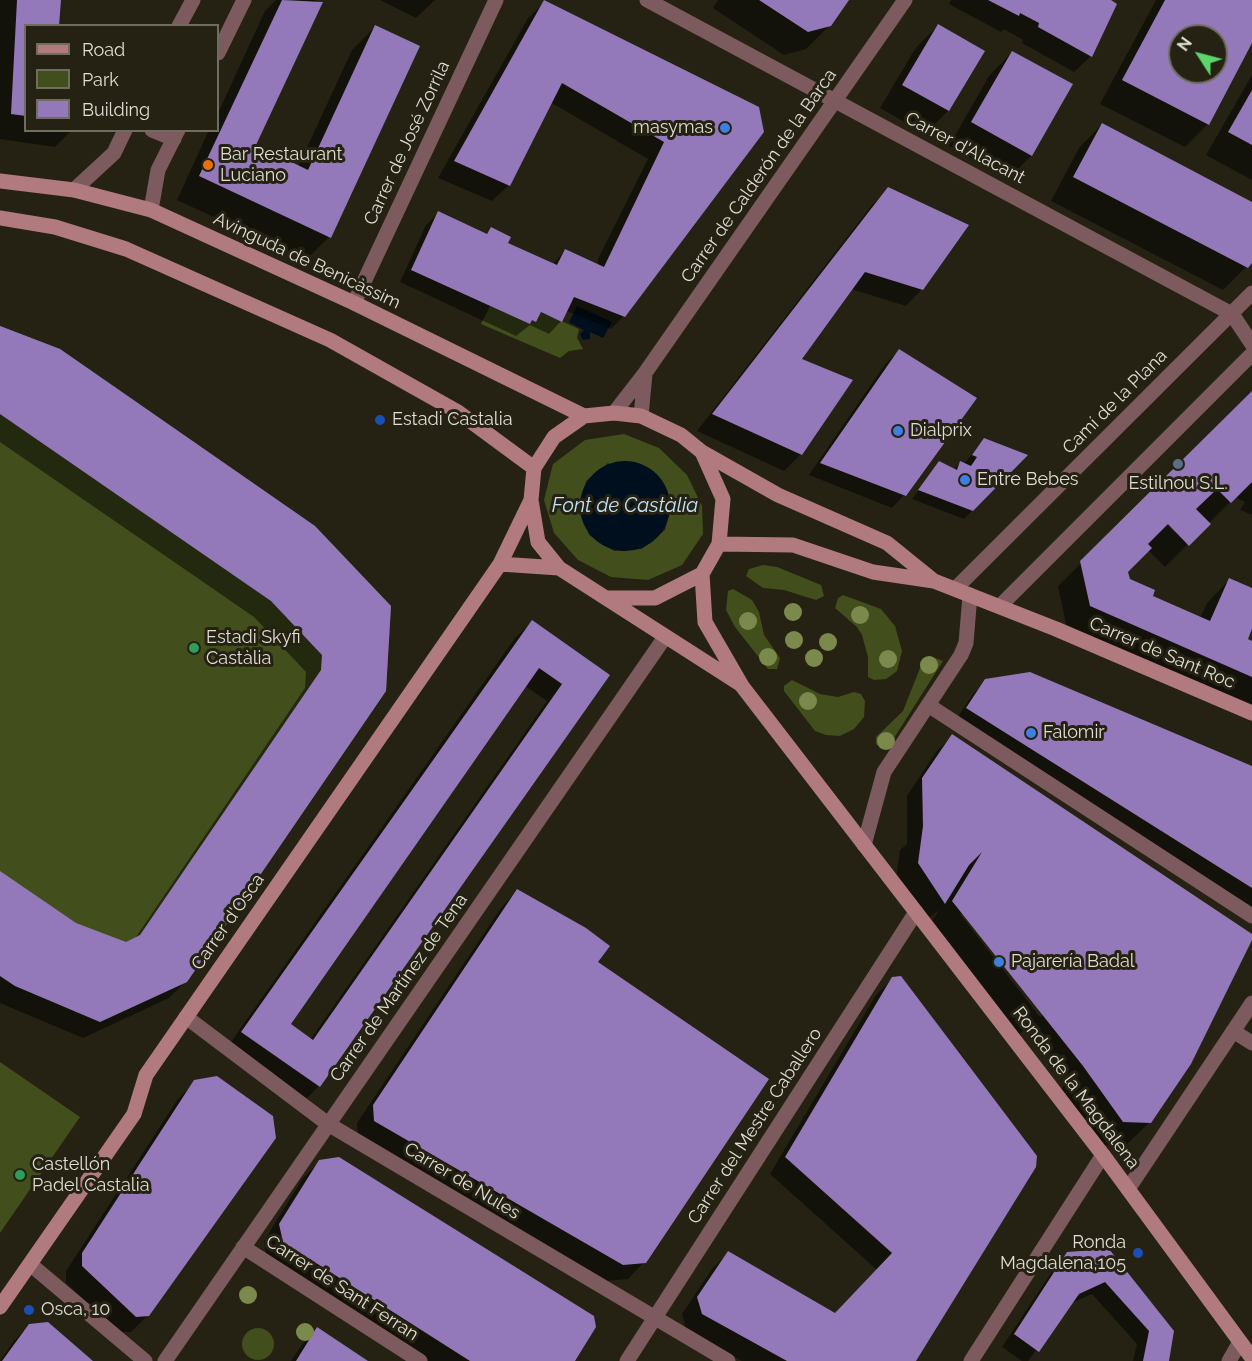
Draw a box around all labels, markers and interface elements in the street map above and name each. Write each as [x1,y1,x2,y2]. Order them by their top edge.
legend [24,24,219,132]
north arrow [1168,24,1228,84]
text: N [1173,34,1196,55]
text: Road [82,39,125,60]
street label: Carrer de José Zorrila [360,58,454,228]
street label: Carrer de Calderón de la Barca [677,65,841,287]
text: Park [82,69,119,90]
text: Building [82,99,150,120]
street label: Carrer d'Alacant [901,107,1029,189]
place label: masymas [633,117,713,139]
marker: masymas [718,121,732,135]
place label: Bar Restaurant Luciano [220,144,342,186]
marker: Bar Restaurant Luciano [201,158,215,172]
street label: Avinguda de Benicàssim [210,208,404,314]
street label: Camí de la Plana [1058,345,1172,459]
place label: Estadi Castalia [392,409,512,431]
marker: Estadi Castalia [373,413,387,427]
place label: Dialprix [910,420,972,442]
marker: Dialprix [891,424,905,438]
marker: Estilnou S.L. [1171,457,1185,471]
place label: Entre Bebes [977,469,1078,491]
marker: Entre Bebes [958,473,972,487]
place label: Estilnou S.L. [1128,473,1228,495]
water label: Font de Castàlia [552,494,698,518]
street label: Carrer de Sant Roc [1086,613,1238,693]
place label: Estadi Skyfi Castàlia [206,627,300,670]
marker: Estadi Skyfi Castàlia [187,641,201,655]
place label: Falomir [1043,722,1105,744]
marker: Falomir [1024,726,1038,740]
street label: Carrer d'Osca [187,870,269,974]
street label: Carrer de Martínez de Tena [326,890,472,1086]
place label: Pajarería Badal [1011,951,1135,973]
marker: Pajarería Badal [992,955,1006,969]
street label: Ronda de la Magdalena [1008,1003,1144,1173]
street label: Carrer del Mestre Caballero [683,1024,827,1228]
street label: Carrer de Nules [400,1138,524,1224]
place label: Castellón Padel Castalia [32,1154,149,1196]
marker: Castellón Padel Castalia [13,1168,27,1182]
street label: Carrer de Sant Ferran [262,1231,422,1345]
place label: Ronda Magdalena,105 [1000,1232,1126,1274]
marker: Ronda Magdalena,105 [1131,1246,1145,1260]
place label: Osca, 10 [41,1299,110,1321]
marker: Osca, 10 [22,1303,36,1317]

